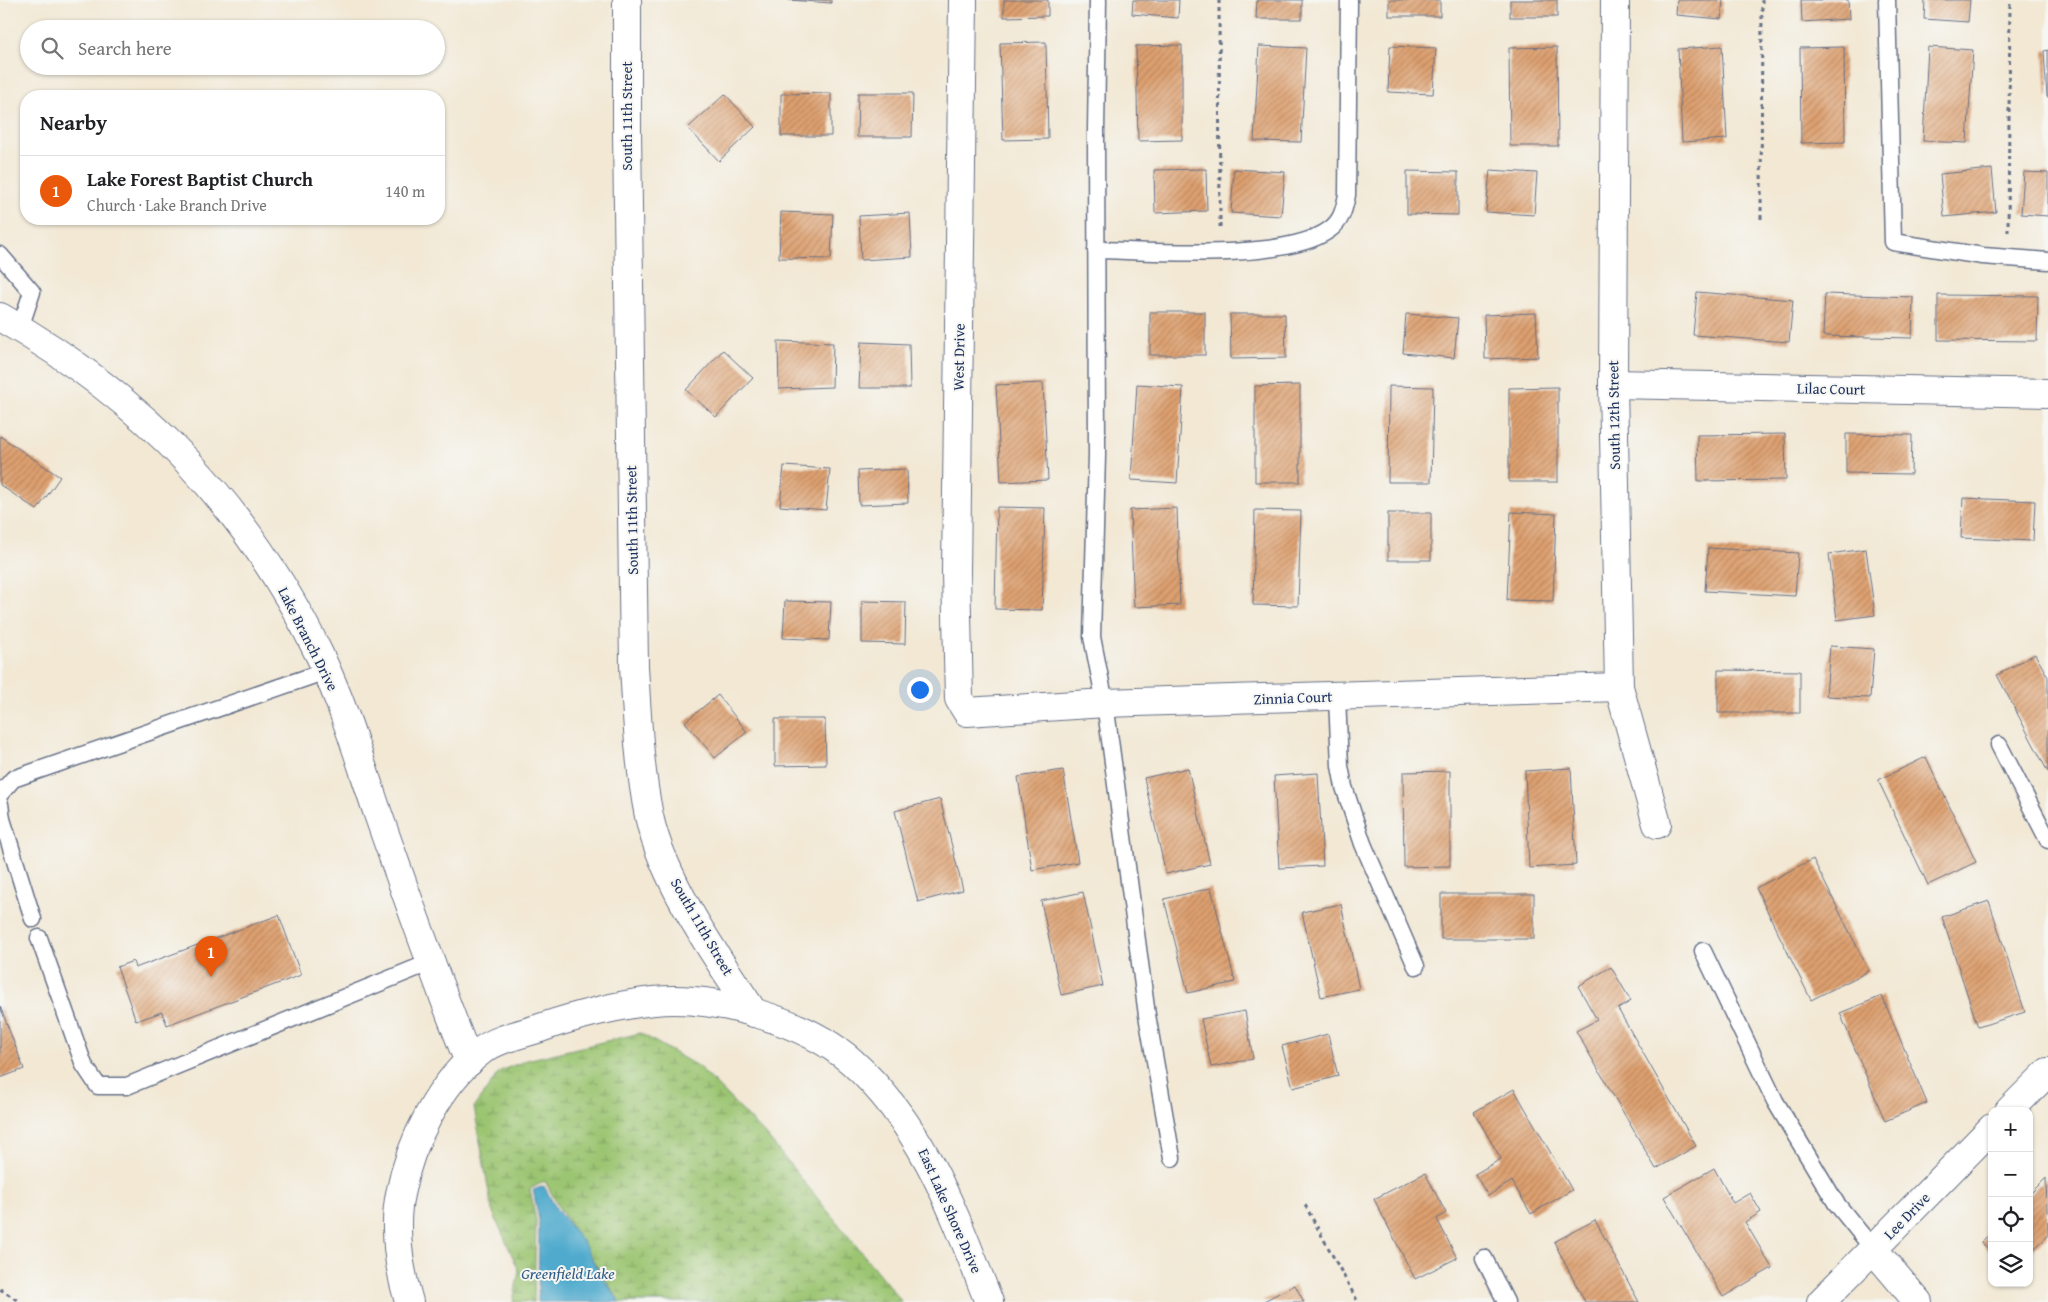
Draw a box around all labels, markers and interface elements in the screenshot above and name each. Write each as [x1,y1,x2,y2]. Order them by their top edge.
search box [20,20,445,75]
icon: search [38,34,66,62]
text: Search here [78,34,172,62]
street label: South 11th Street [616,61,637,171]
text: Nearby [40,107,107,138]
text: Lake Forest Baptist Church [87,165,313,193]
text: 1 [52,179,60,203]
text: 140 m [385,179,425,203]
text: Church · Lake Branch Drive [87,193,267,217]
street label: West Drive [947,323,970,391]
street label: South 12th Street [1602,359,1625,470]
street label: Lilac Court [1797,377,1866,400]
street label: South 11th Street [620,464,643,575]
street label: Lake Branch Drive [273,583,344,694]
your location [907,677,933,703]
street label: Zinnia Court [1253,686,1334,709]
street label: South 11th Street [666,874,739,980]
pin: 1 [195,936,227,977]
map controls [1988,1107,2033,1287]
button: + [1988,1107,2033,1152]
street label: East Lake Shore Drive [913,1145,987,1277]
button: − [1988,1152,2033,1197]
street label: Lee Drive [1879,1187,1934,1244]
button: locate [1988,1197,2033,1242]
button: layers [1988,1242,2033,1287]
water label: Greenfield Lake [521,1261,615,1285]

